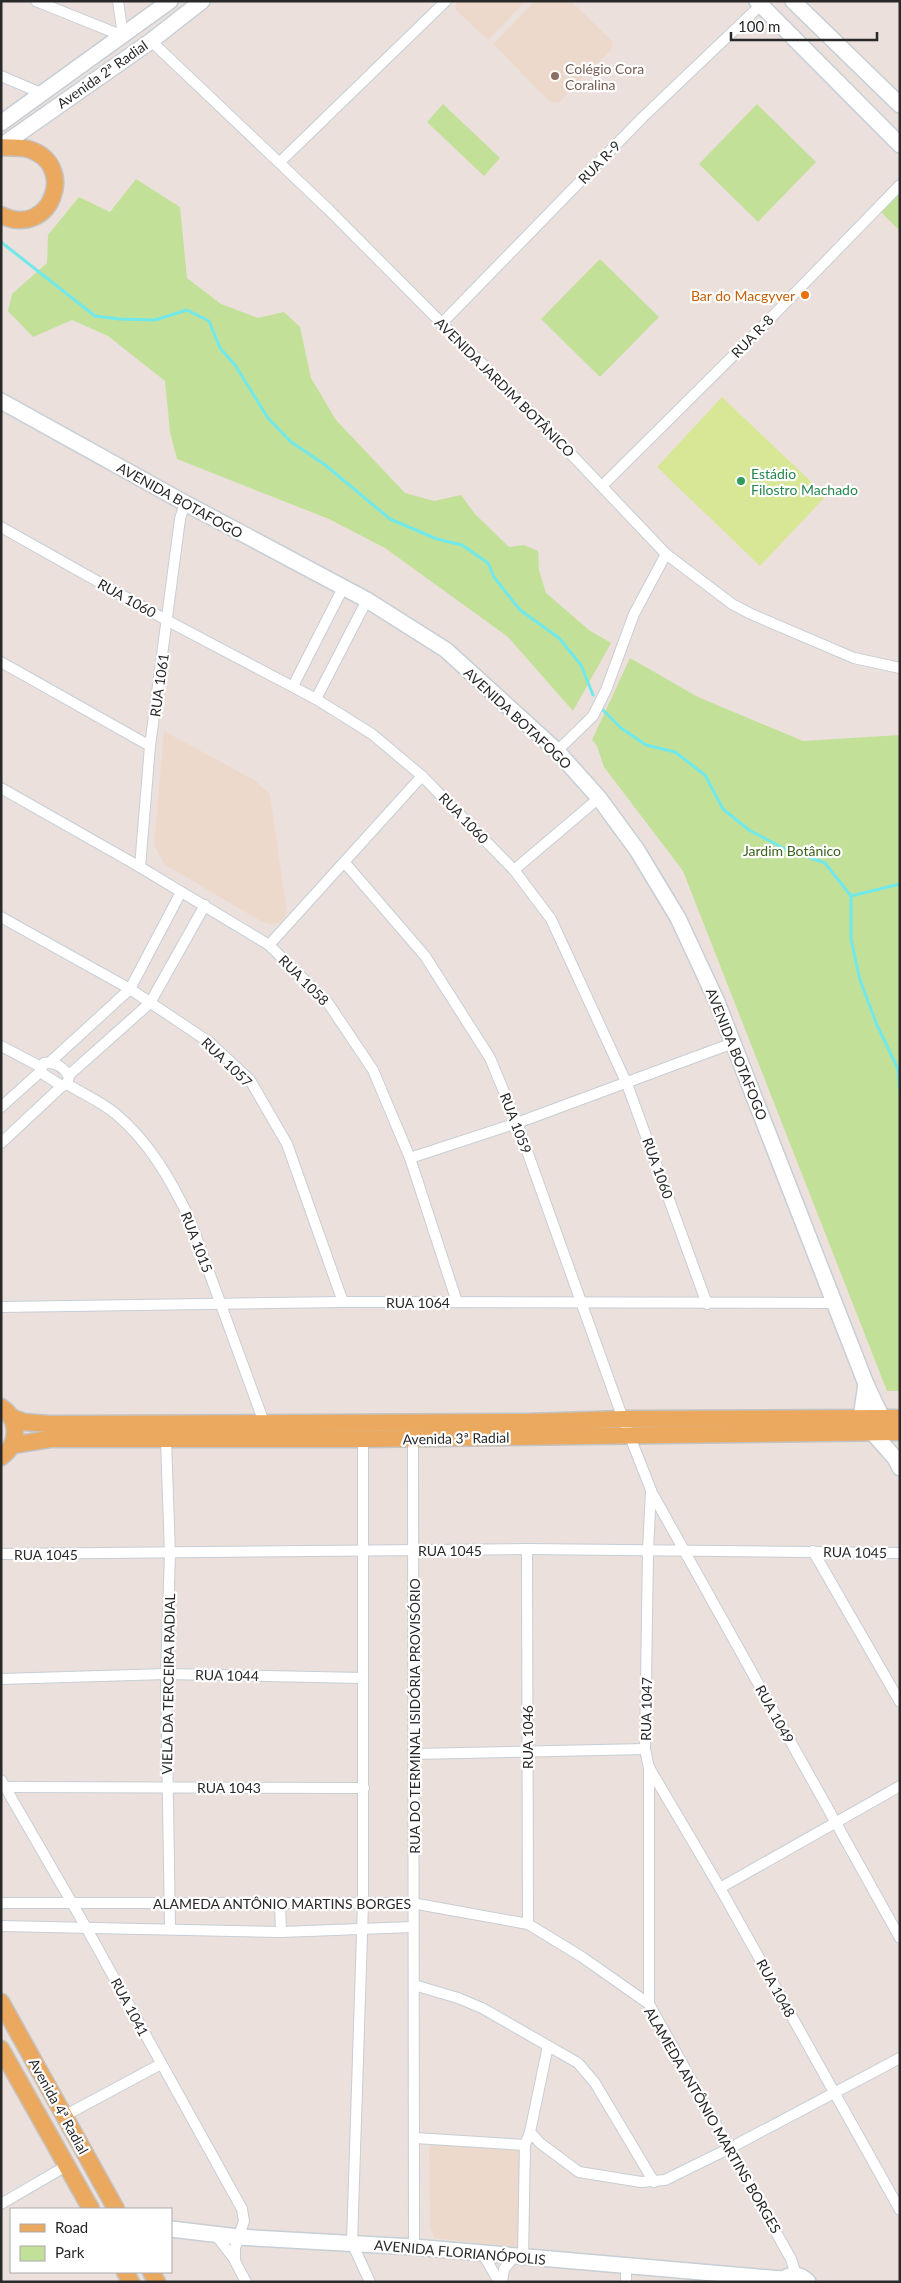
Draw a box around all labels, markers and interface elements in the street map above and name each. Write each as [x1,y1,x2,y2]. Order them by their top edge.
scale bar [731,10,877,42]
text: 100 m [738,17,780,35]
street label: Avenida 2ª Radial [53,36,151,112]
place label: Colégio Cora Coralina [565,60,644,93]
marker: Colégio Cora Coralina [549,70,561,82]
street label: RUA R-9 [574,137,624,187]
place label: Bar do Macgyver [691,287,795,304]
marker: Bar do Macgyver [799,289,811,301]
street label: RUA R-8 [727,311,777,361]
street label: AVENIDA JARDIM BOTÂNICO [432,314,578,460]
street label: AVENIDA BOTAFOGO [114,458,246,542]
place label: Estádio Filostro Machado [751,465,858,498]
marker: Estádio Filostro Machado [735,475,747,487]
street label: RUA 1060 [95,575,159,621]
street label: RUA 1061 [146,652,172,718]
street label: AVENIDA BOTAFOGO [461,664,575,772]
street label: RUA 1060 [436,789,492,847]
park label: Jardim Botânico [743,842,841,859]
street label: RUA 1058 [275,951,333,1009]
street label: AVENIDA BOTAFOGO [703,985,771,1123]
street label: RUA 1057 [198,1034,256,1090]
street label: RUA 1059 [497,1090,535,1156]
street label: RUA 1060 [639,1135,677,1201]
street label: RUA 1015 [178,1209,216,1275]
street label: RUA 1064 [386,1294,450,1311]
street label: Avenida 3ª Radial [402,1429,510,1447]
street label: RUA 1045 [418,1542,482,1559]
street label: RUA 1045 [823,1543,887,1561]
street label: RUA 1045 [14,1546,78,1563]
street label: RUA DO TERMINAL ISIDÓRIA PROVISÓRIO [406,1578,423,1854]
street label: VIELA DA TERCEIRA RADIAL [158,1593,178,1775]
street label: RUA 1044 [195,1666,259,1684]
street label: RUA 1047 [637,1677,655,1741]
street label: RUA 1049 [752,1682,798,1746]
street label: RUA 1046 [519,1705,536,1769]
street label: RUA 1043 [197,1779,261,1796]
street label: ALAMEDA ANTÔNIO MARTINS BORGES [153,1895,411,1912]
street label: RUA 1048 [753,1956,799,2020]
street label: RUA 1041 [108,1975,152,2039]
street label: ALAMEDA ANTÔNIO MARTINS BORGES [641,2004,785,2236]
street label: Avenida 4ª Radial [26,2055,92,2157]
legend [10,2208,172,2273]
text: Road [55,2218,88,2236]
street label: AVENIDA FLORIANÓPOLIS [374,2236,546,2268]
text: Park [55,2243,85,2261]

